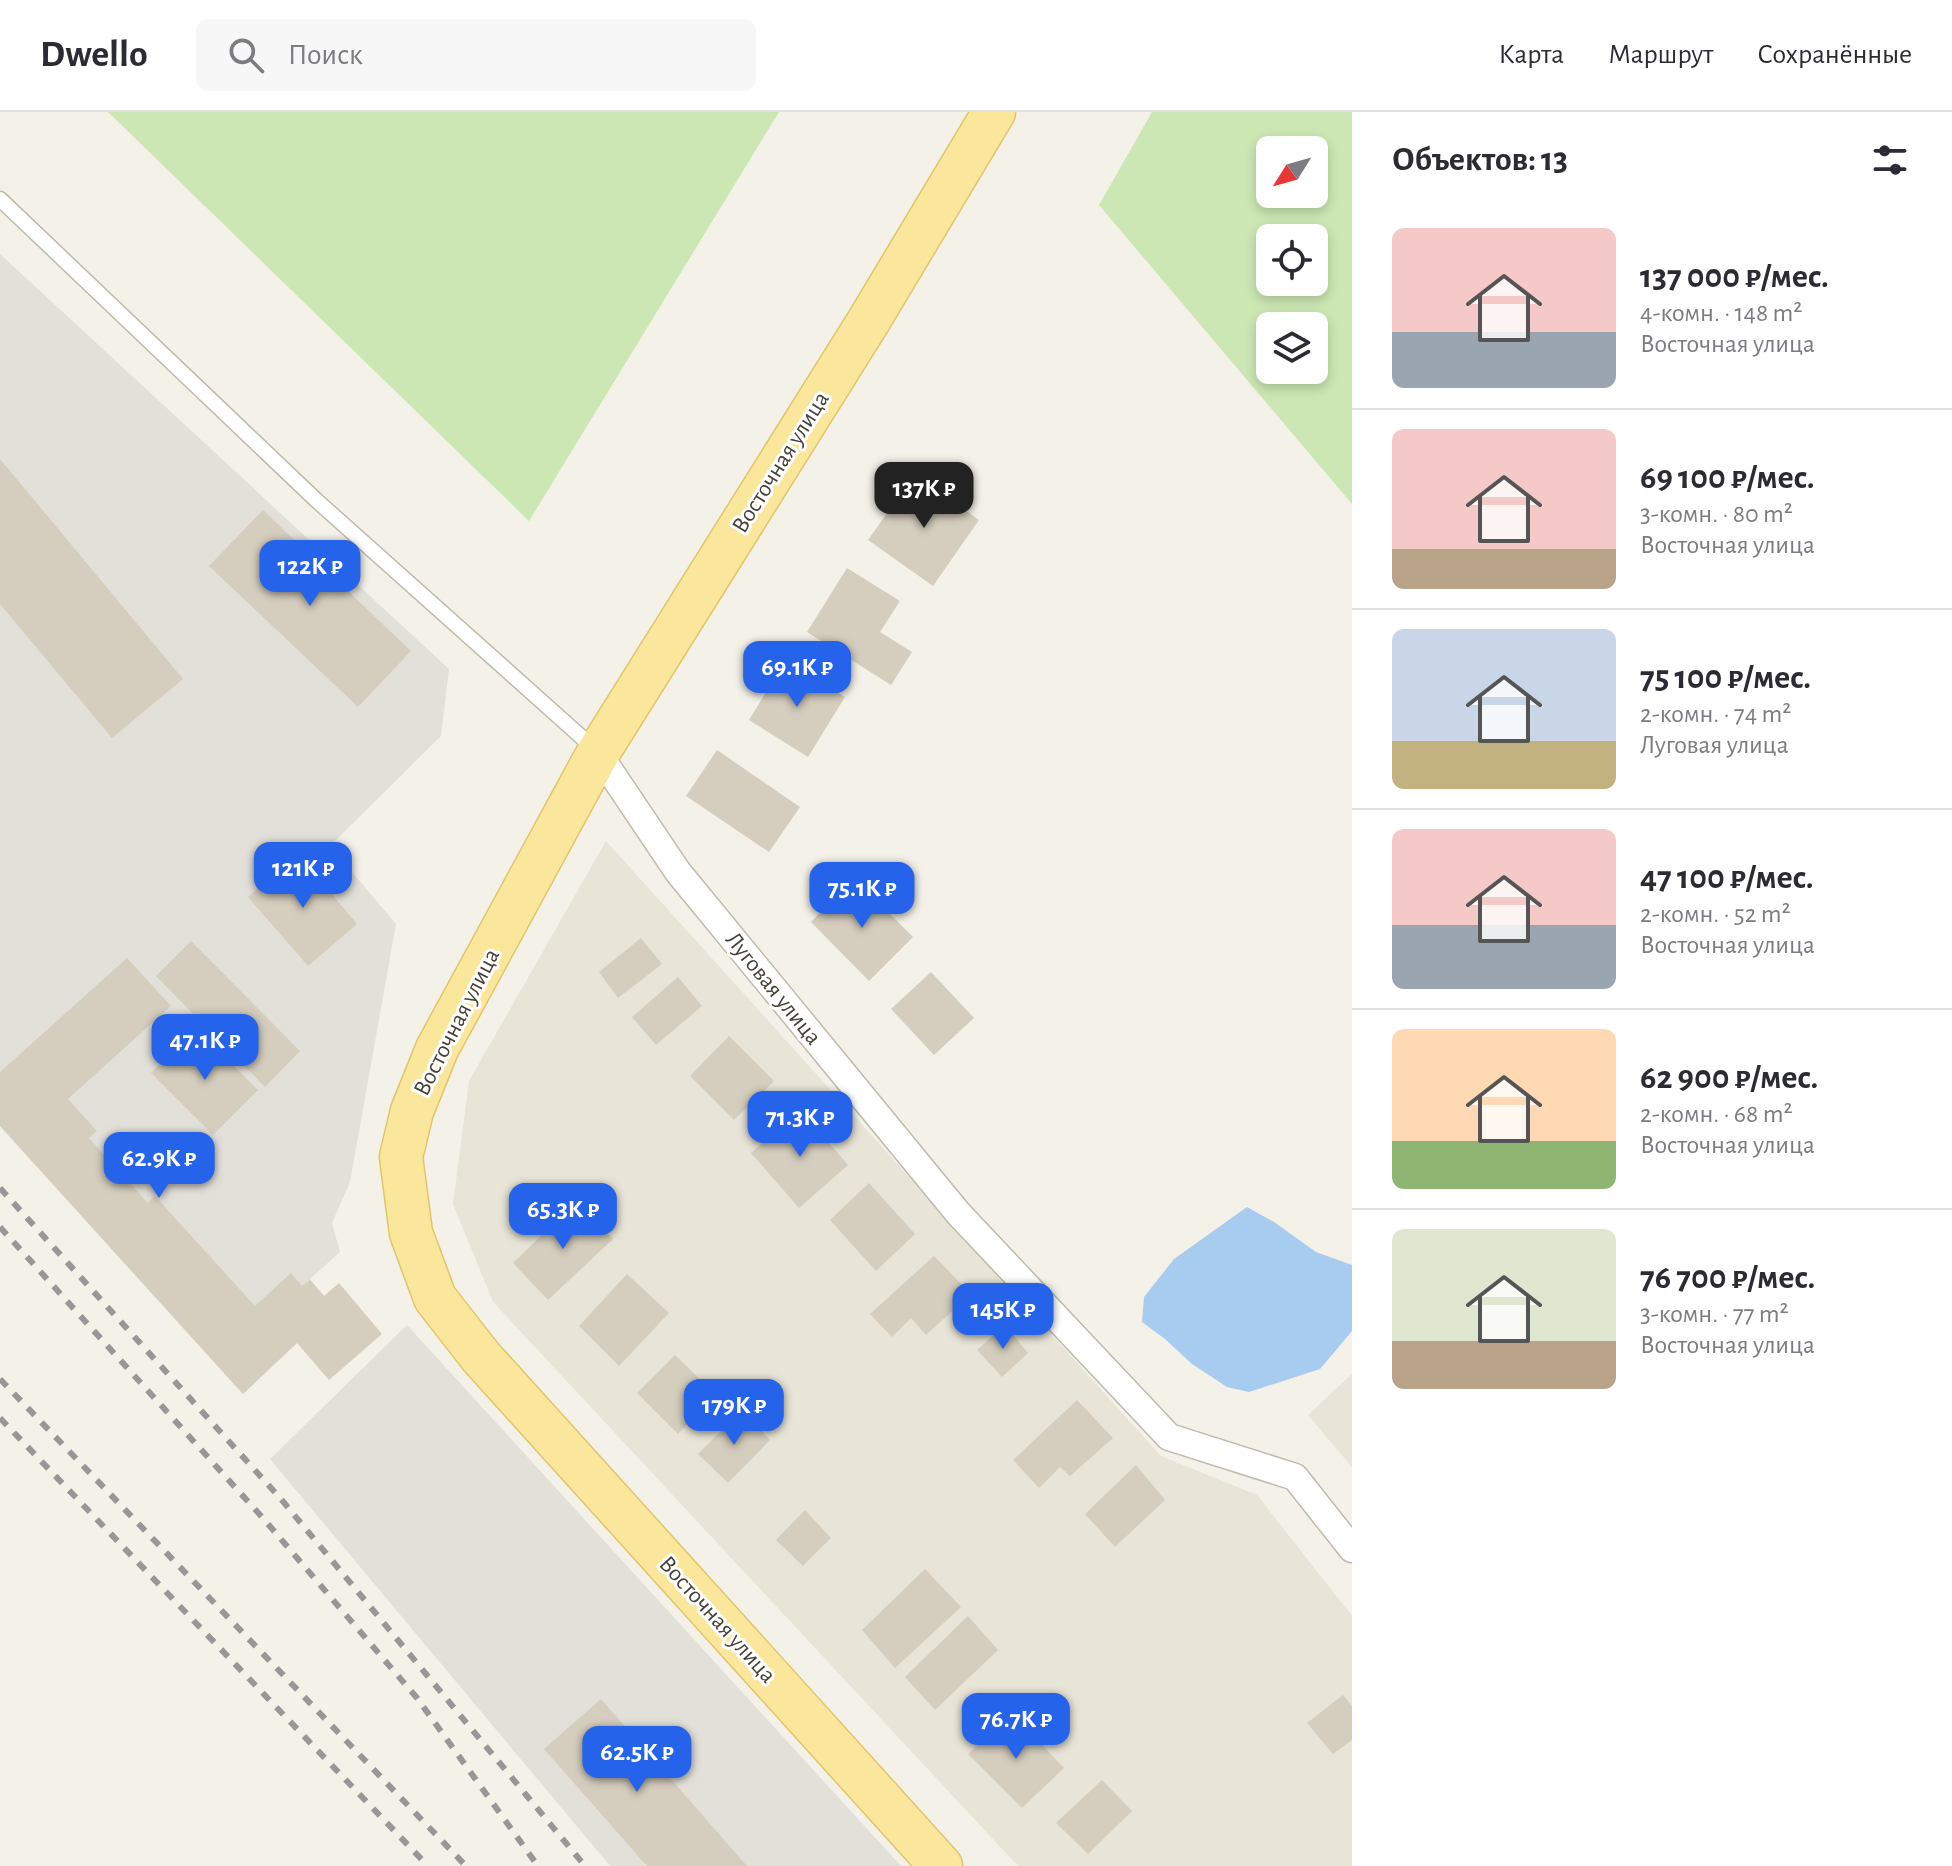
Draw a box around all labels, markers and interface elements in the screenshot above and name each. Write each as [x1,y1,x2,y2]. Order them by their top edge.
search box [196,19,756,91]
icon: search [224,33,268,77]
text: Dwello [40,36,148,74]
text: Поиск [288,40,363,70]
text: Карта [1498,41,1564,69]
text: Маршрут [1608,41,1713,69]
text: Сохранённые [1757,41,1912,69]
north arrow [1256,136,1328,208]
map controls [1256,136,1328,384]
icon: filters [1868,138,1912,182]
text: Объектов: 13 [1392,143,1568,177]
button: locate [1256,224,1328,296]
icon: home [1456,260,1552,356]
text: 137 000 ₽/мес. [1640,260,1829,294]
text: 4-комн. · 148 m² [1640,300,1802,326]
button: layers [1256,312,1328,384]
text: Восточная улица [1640,331,1815,357]
street label: Восточная улица [728,388,834,537]
icon: home [1456,461,1552,557]
text: 69 100 ₽/мес. [1640,461,1815,495]
pin: 137K ₽ [859,462,989,530]
text: 137K ₽ [892,475,956,501]
text: 3-комн. · 80 m² [1640,501,1793,527]
text: Восточная улица [1640,532,1815,558]
pin: 122K ₽ [245,540,375,608]
text: 122K ₽ [277,553,343,579]
pin: 69.1K ₽ [723,641,871,709]
text: 69.1K ₽ [761,654,833,680]
icon: home [1456,661,1552,757]
text: 75 100 ₽/мес. [1640,661,1811,695]
text: 2-комн. · 74 m² [1640,701,1791,727]
text: Луговая улица [1640,732,1789,758]
pin: 121K ₽ [238,842,368,910]
text: 121K ₽ [272,855,334,881]
icon: home [1456,861,1552,957]
text: 47 100 ₽/мес. [1640,861,1813,895]
pin: 75.1K ₽ [788,862,936,930]
text: 75.1K ₽ [827,875,897,901]
text: 2-комн. · 52 m² [1640,901,1791,927]
street label: Луговая улица [721,928,826,1049]
text: Восточная улица [1640,932,1815,958]
street label: Восточная улица [410,945,504,1100]
pin: 47.1K ₽ [131,1014,279,1082]
text: 47.1K ₽ [170,1027,240,1053]
icon: home [1456,1061,1552,1157]
text: 62 900 ₽/мес. [1640,1061,1818,1095]
pin: 71.3K ₽ [726,1091,874,1159]
text: 2-комн. · 68 m² [1640,1101,1793,1127]
text: 71.3K ₽ [765,1104,835,1130]
pin: 62.9K ₽ [85,1132,233,1200]
text: Восточная улица [1640,1132,1815,1158]
text: 62.9K ₽ [122,1145,196,1171]
pin: 65.3K ₽ [489,1183,637,1251]
text: 65.3K ₽ [527,1196,599,1222]
icon: home [1456,1261,1552,1357]
text: 76 700 ₽/мес. [1640,1261,1815,1295]
pin: 145K ₽ [938,1283,1068,1351]
text: 145K ₽ [971,1296,1035,1322]
text: 3-комн. · 77 m² [1640,1301,1789,1327]
text: Восточная улица [1640,1332,1815,1358]
pin: 179K ₽ [669,1379,799,1447]
text: 179K ₽ [702,1392,766,1418]
street label: Восточная улица [654,1552,780,1688]
pin: 76.7K ₽ [942,1693,1090,1761]
text: 76.7K ₽ [980,1706,1052,1732]
pin: 62.5K ₽ [563,1726,711,1794]
text: 62.5K ₽ [600,1739,674,1765]

